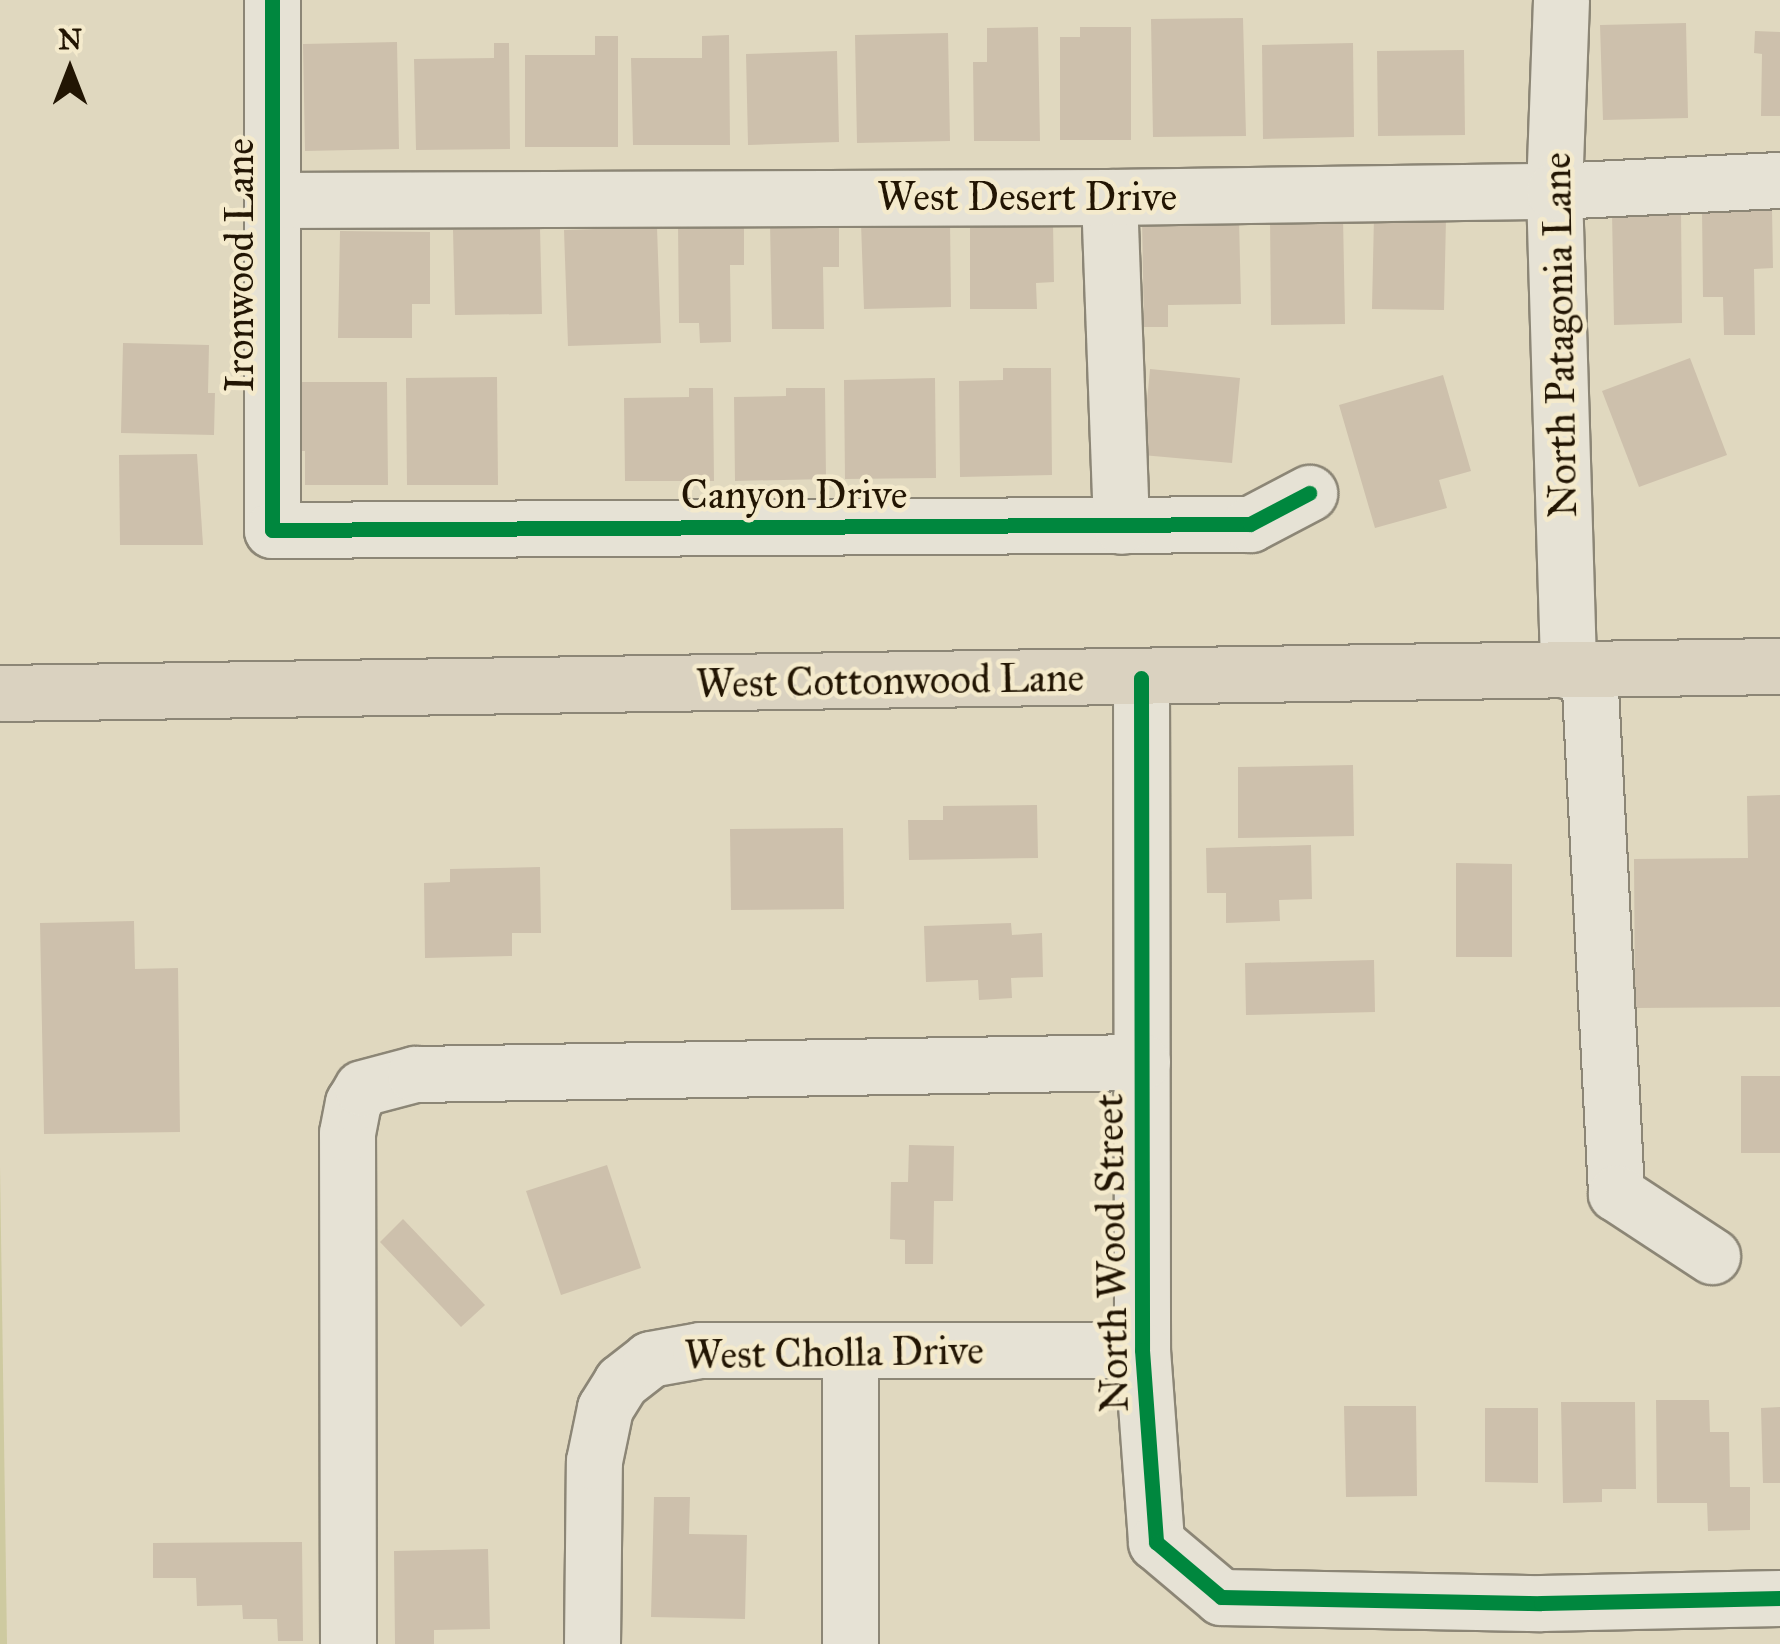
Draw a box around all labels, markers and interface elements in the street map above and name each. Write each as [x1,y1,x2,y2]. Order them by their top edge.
north arrow [20,20,120,120]
text: N [58,22,82,57]
street label: Ironwood Lane [216,138,264,392]
street label: North Patagonia Lane [1533,152,1587,518]
street label: West Desert Drive [877,173,1177,221]
street label: Canyon Drive [681,471,907,519]
street label: West Cottonwood Lane [695,654,1085,708]
street label: North Wood Street [1085,1093,1139,1413]
street label: West Cholla Drive [684,1326,984,1380]

